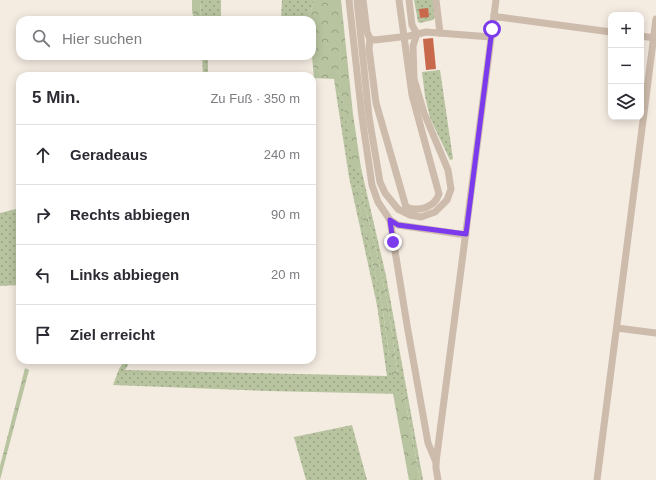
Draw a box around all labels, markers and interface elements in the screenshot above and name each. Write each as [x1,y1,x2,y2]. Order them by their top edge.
map controls [608,12,644,120]
button: + [608,12,644,48]
search box [16,16,316,60]
route start [483,20,501,38]
icon: search [30,27,52,49]
text: Hier suchen [62,30,142,47]
button: − [608,48,644,84]
button: layers [608,84,644,120]
text: 5 Min. [32,88,80,107]
text: Zu Fuß · 350 m [210,91,300,106]
icon: ahead [32,144,54,166]
text: Geradeaus [70,146,148,163]
text: 240 m [264,147,300,162]
icon: right [32,204,54,226]
text: Rechts abbiegen [70,206,190,223]
text: 90 m [271,207,300,222]
route end [384,233,402,251]
icon: left [32,264,54,286]
text: Links abbiegen [70,266,179,283]
text: 20 m [271,267,300,282]
icon: arrive [32,324,54,346]
text: Ziel erreicht [70,326,155,343]

